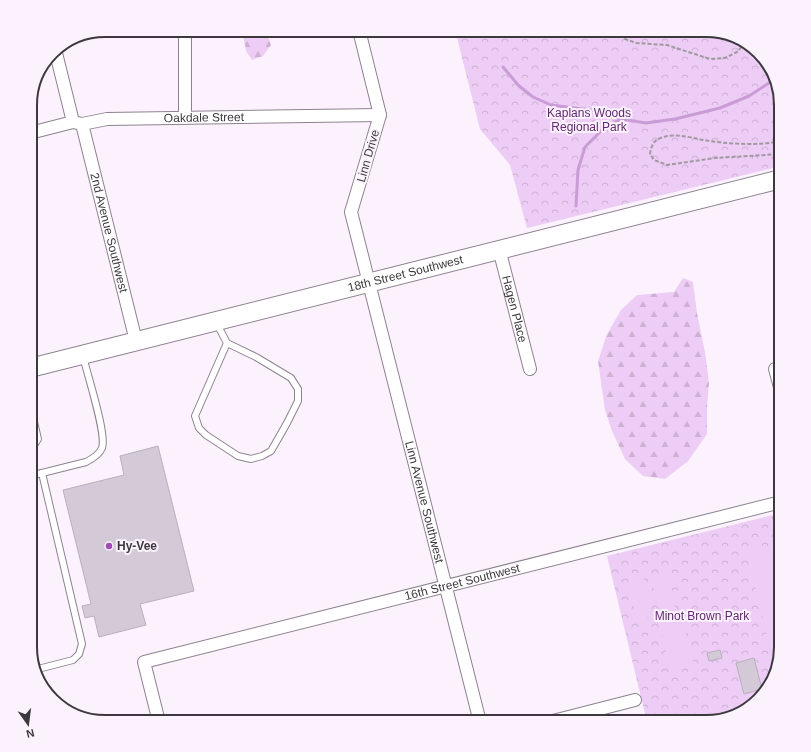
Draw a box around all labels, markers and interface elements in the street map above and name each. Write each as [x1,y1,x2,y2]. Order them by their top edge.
park label: Kaplans Woods Regional Park [547,106,631,134]
street label: Oakdale Street [164,110,245,125]
street label: Linn Drive [354,128,382,184]
street label: 2nd Avenue Southwest [87,171,131,295]
street label: 18th Street Southwest [346,252,465,295]
street label: Hagen Place [499,274,530,344]
street label: Linn Avenue Southwest [402,440,447,565]
place label: Hy-Vee [117,539,157,553]
marker: Hy-Vee [104,541,114,551]
street label: 16th Street Southwest [403,561,522,603]
park label: Minot Brown Park [655,609,750,623]
north arrow [8,704,48,744]
text: N [25,727,36,740]

